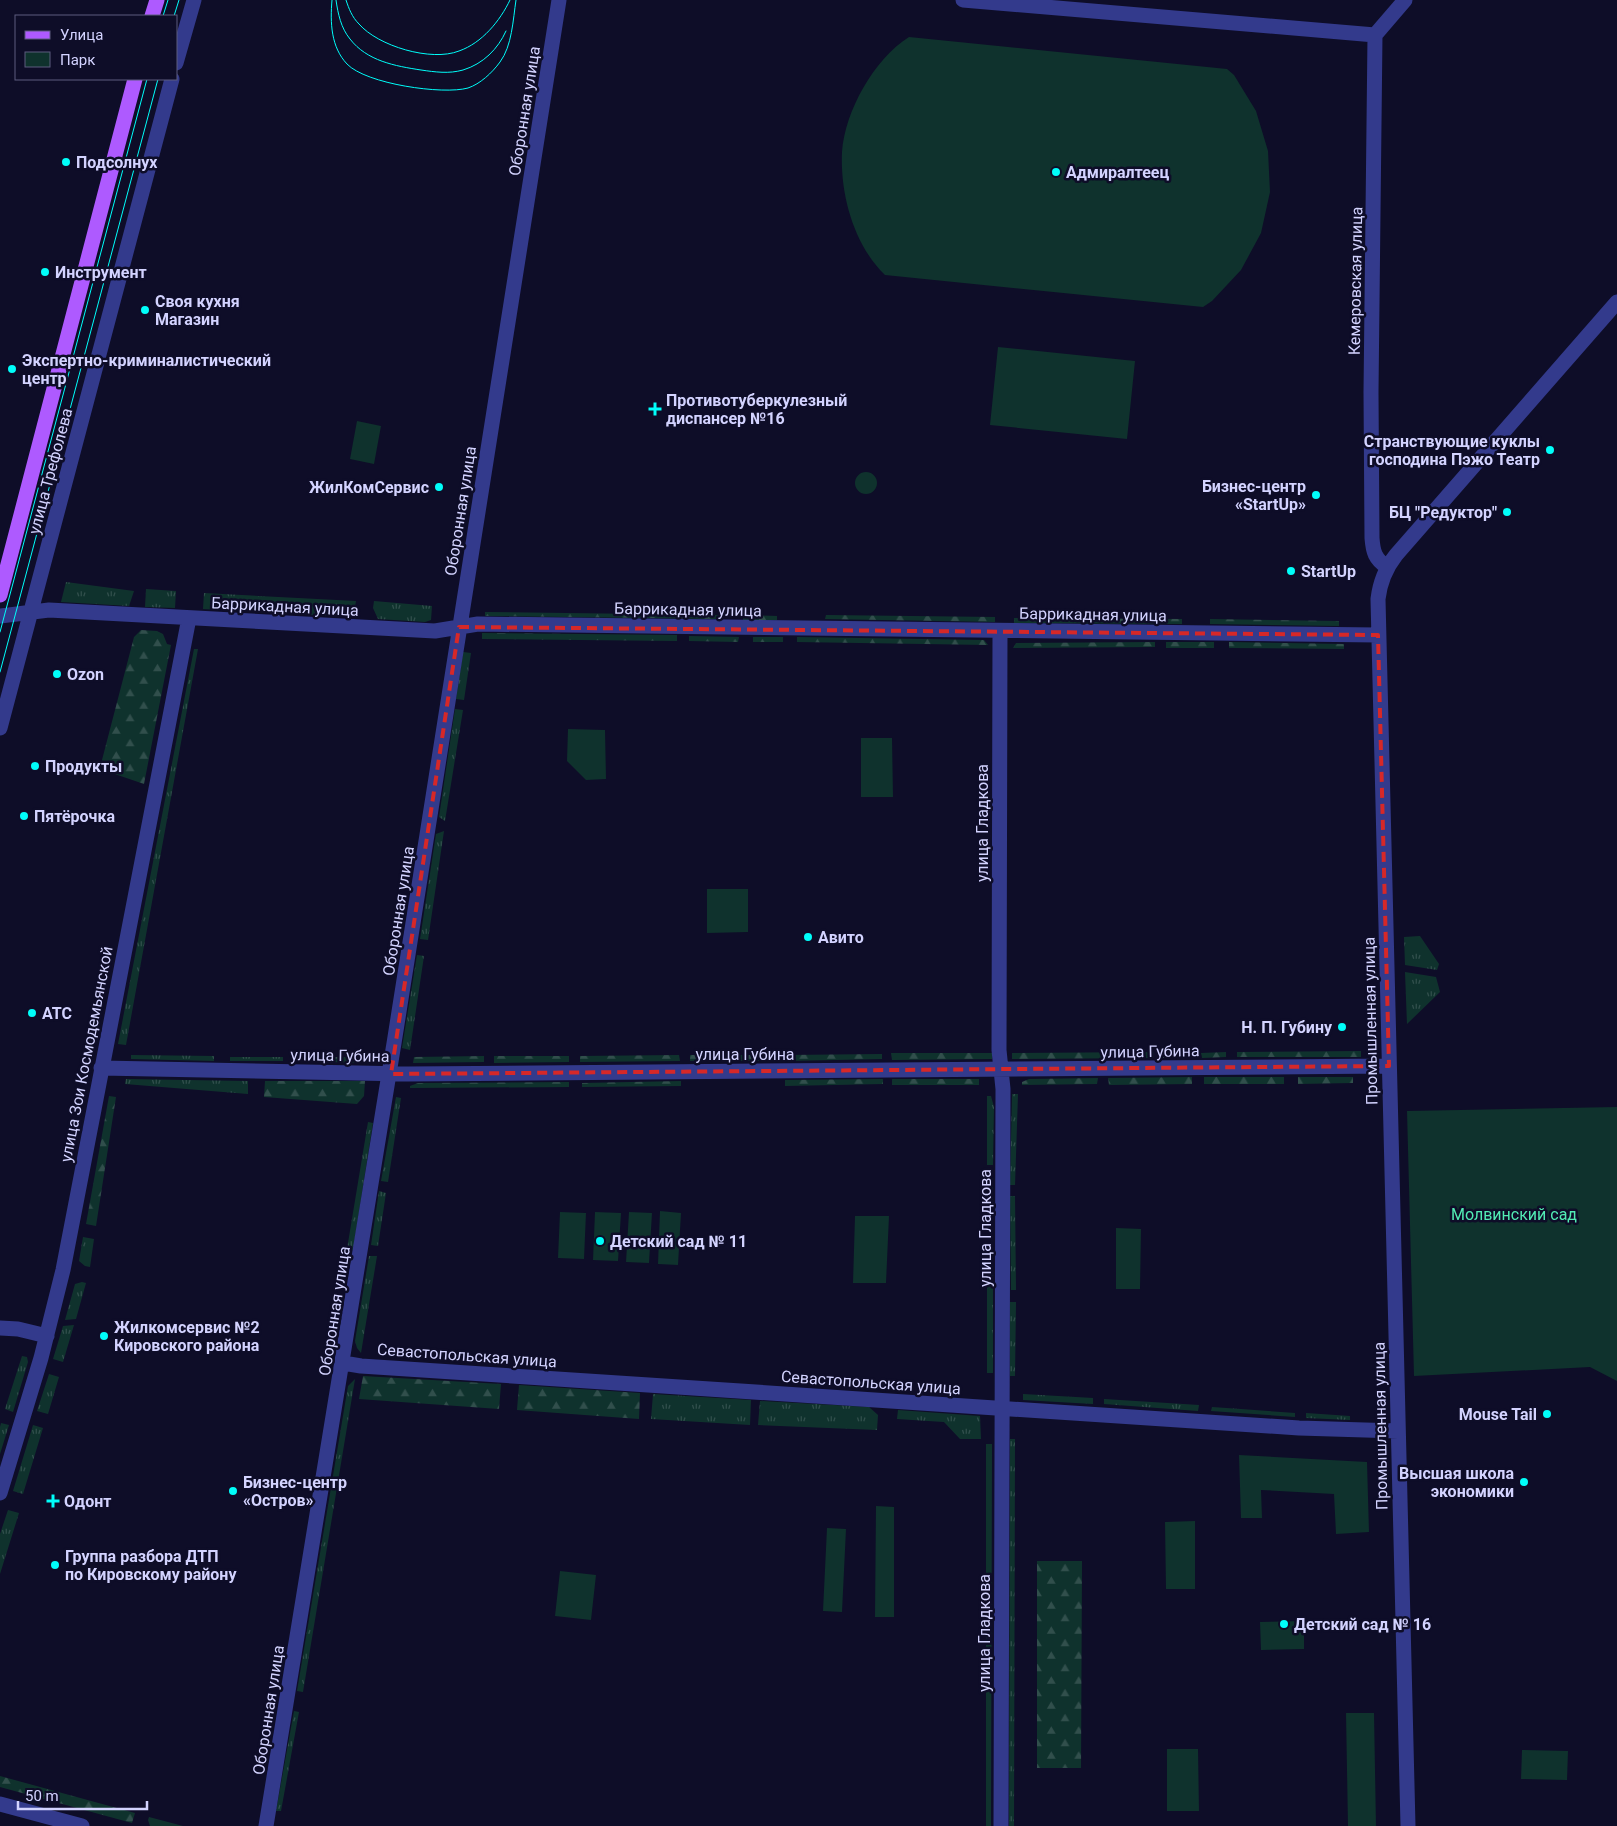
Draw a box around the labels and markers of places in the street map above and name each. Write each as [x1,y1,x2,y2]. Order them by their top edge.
place label: Подсолнух [76,153,158,172]
marker: Подсолнух [60,156,72,168]
place label: Адмиралтеец [1066,163,1170,182]
marker: Адмиралтеец [1050,166,1062,178]
place label: Инструмент [55,263,147,282]
marker: Инструмент [39,266,51,278]
place label: Своя кухня Магазин [155,292,240,329]
marker: Своя кухня Магазин [139,304,151,316]
place label: Экспертно-криминалистический центр [22,351,271,388]
marker: Экспертно-криминалистический центр [6,363,18,375]
place label: Противотуберкулезный диспансер №16 [666,391,847,428]
marker: Противотуберкулезный диспансер №16 [648,402,662,416]
place label: Странствующие куклы господина Пэжо Театр [1364,432,1540,469]
marker: Странствующие куклы господина Пэжо Театр [1544,444,1556,456]
place label: Бизнес-центр «StartUp» [1202,477,1306,514]
place label: ЖилКомСервис [309,478,429,497]
marker: ЖилКомСервис [433,481,445,493]
marker: Бизнес-центр «StartUp» [1310,489,1322,501]
place label: БЦ "Редуктор" [1389,503,1497,522]
marker: БЦ "Редуктор" [1501,506,1513,518]
place label: StartUp [1301,562,1356,581]
marker: StartUp [1285,565,1297,577]
place label: Ozon [67,665,104,684]
marker: Ozon [51,668,63,680]
place label: Продукты [45,757,122,776]
marker: Продукты [29,760,41,772]
place label: Пятёрочка [34,807,115,826]
marker: Пятёрочка [18,810,30,822]
place label: Авито [818,928,864,947]
marker: Авито [802,931,814,943]
place label: АТС [42,1004,72,1023]
marker: АТС [26,1007,38,1019]
place label: Н. П. Губину [1241,1018,1333,1037]
marker: Н. П. Губину [1336,1021,1348,1033]
place label: Детский сад № 11 [610,1232,747,1251]
marker: Детский сад № 11 [594,1235,606,1247]
place label: Жилкомсервис №2 Кировского района [114,1318,260,1355]
marker: Жилкомсервис №2 Кировского района [98,1330,110,1342]
place label: Mouse Tail [1459,1405,1537,1424]
marker: Mouse Tail [1541,1408,1553,1420]
place label: Высшая школа экономики [1399,1464,1514,1501]
place label: Бизнес-центр «Остров» [243,1473,347,1510]
marker: Высшая школа экономики [1518,1476,1530,1488]
marker: Бизнес-центр «Остров» [227,1485,239,1497]
place label: Одонт [64,1492,111,1511]
marker: Одонт [46,1494,60,1508]
place label: Группа разбора ДТП по Кировскому району [65,1547,237,1584]
marker: Группа разбора ДТП по Кировскому району [49,1559,61,1571]
place label: Детский сад № 16 [1294,1615,1431,1634]
marker: Детский сад № 16 [1278,1618,1290,1630]

